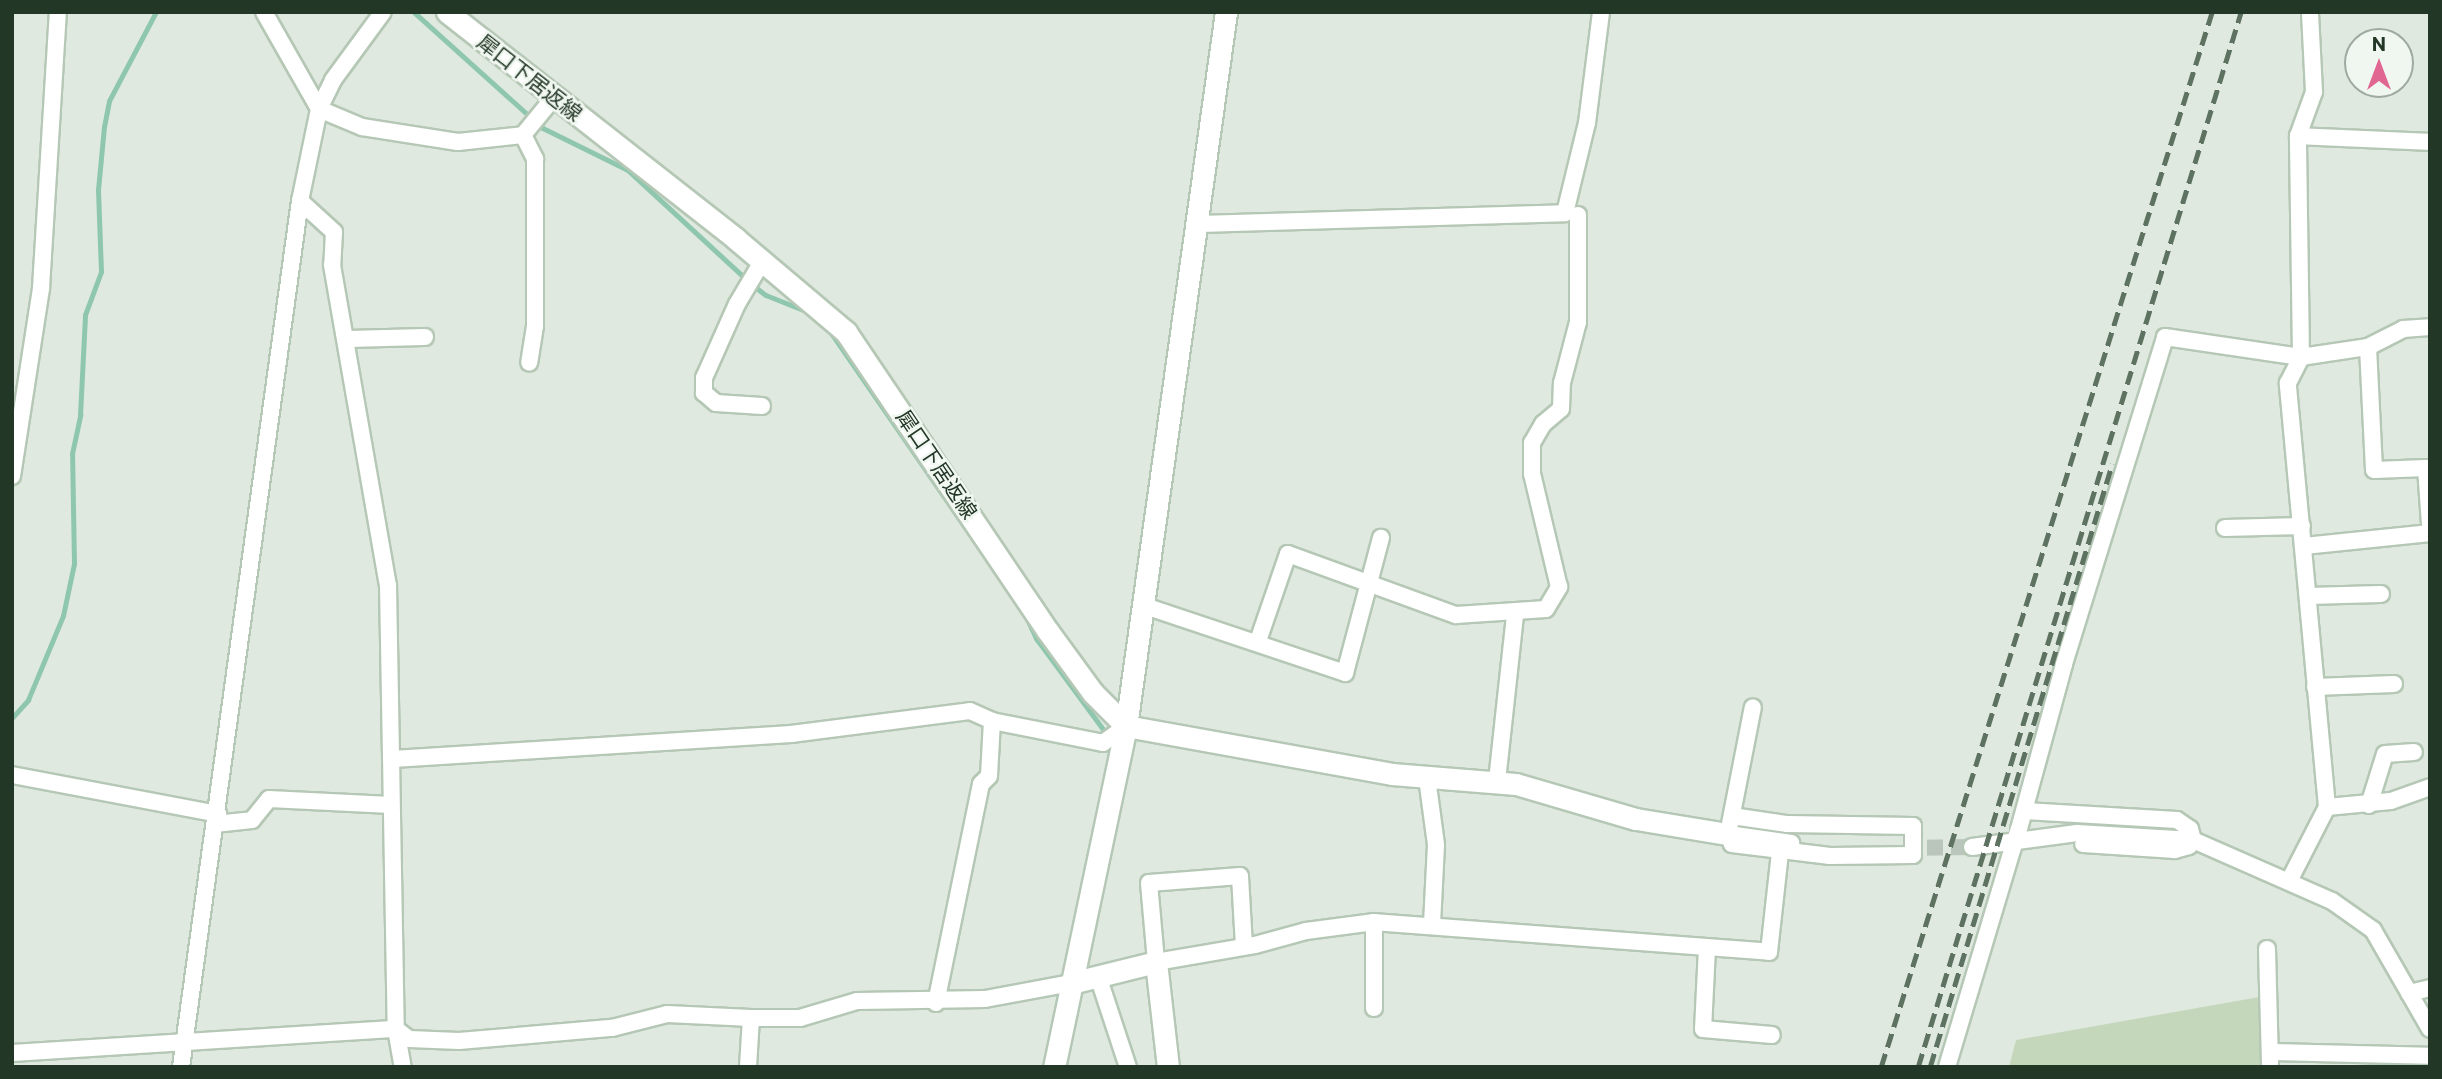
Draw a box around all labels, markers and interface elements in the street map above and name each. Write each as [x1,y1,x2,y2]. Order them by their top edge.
street label: 犀口下居返線 [473,28,587,126]
north arrow [2344,28,2414,98]
text: N [2372,32,2386,55]
street label: 犀口下居返線 [891,405,983,523]

